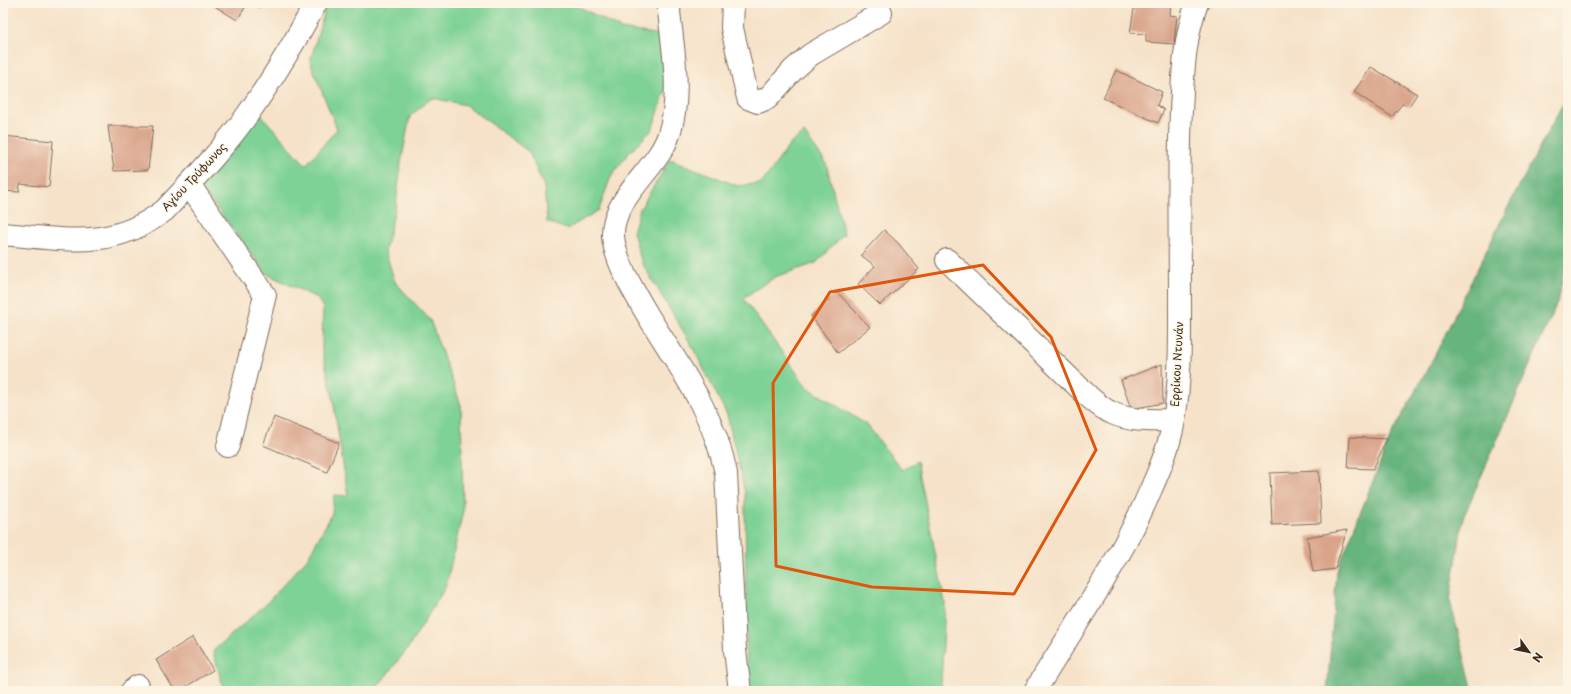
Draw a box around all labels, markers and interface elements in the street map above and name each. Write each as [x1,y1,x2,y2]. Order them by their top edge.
street label: Αγίου Τρύφωνος [157,138,230,215]
street label: Ερρίκου Ντυνάν [1166,321,1187,407]
north arrow [1509,632,1549,672]
text: N [1528,649,1547,666]

